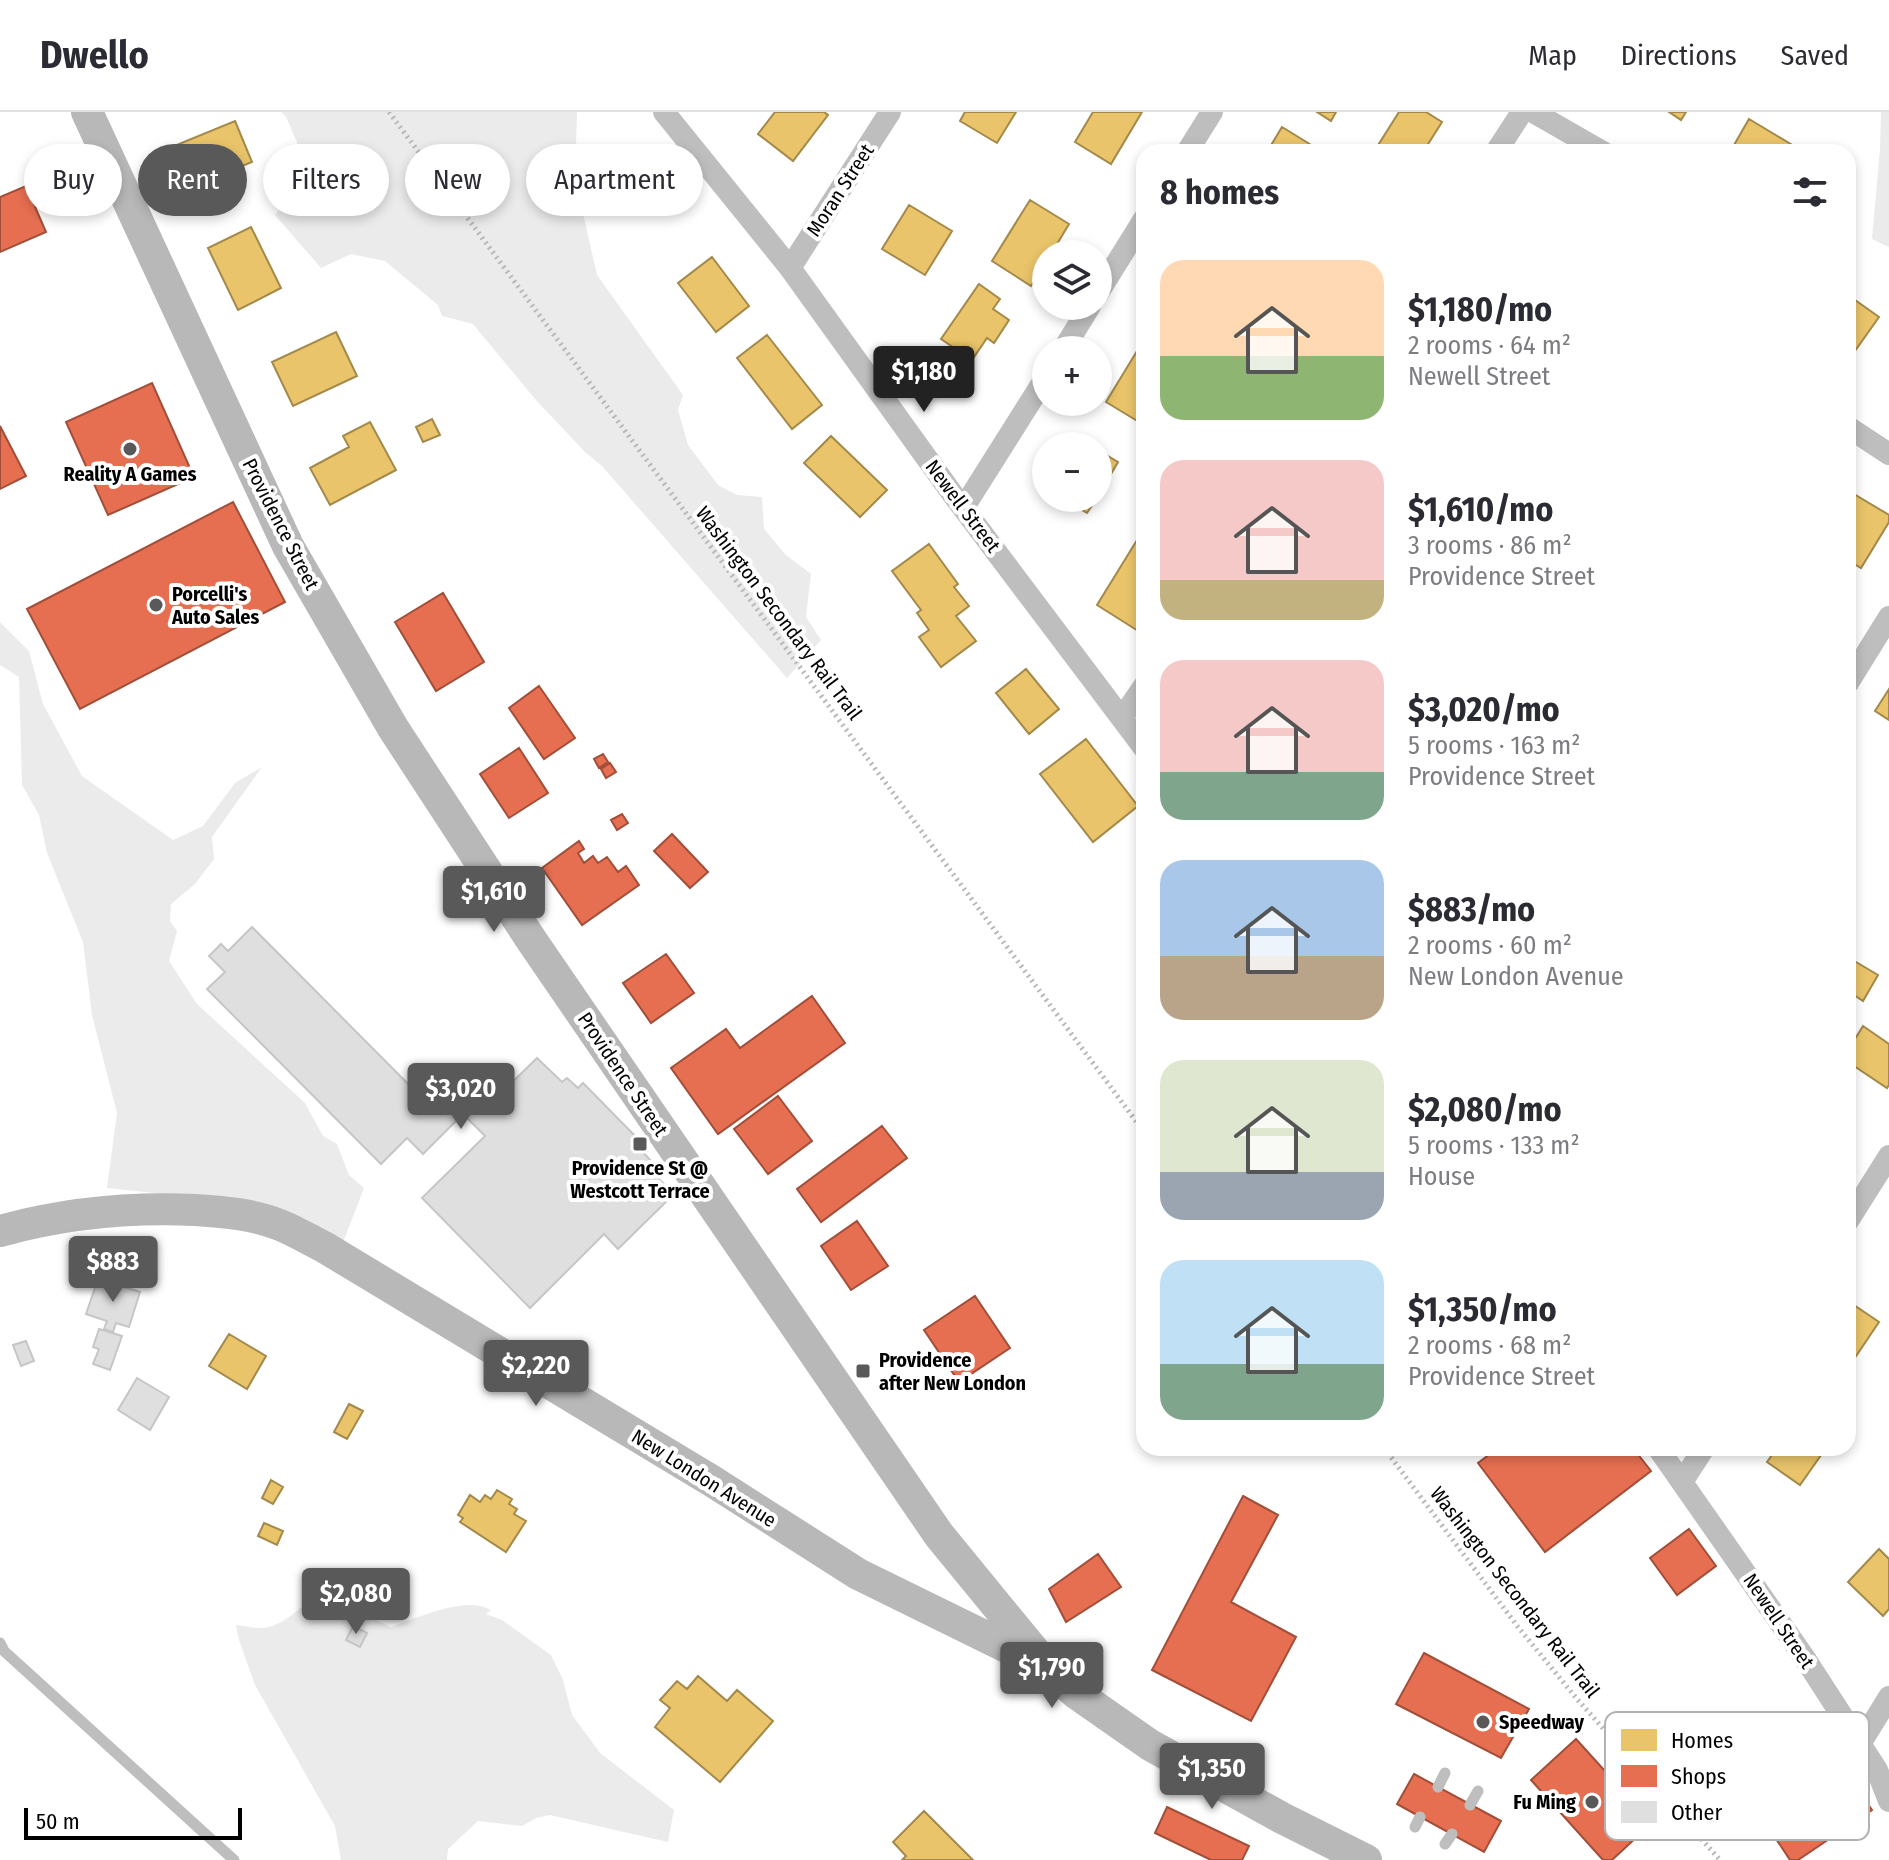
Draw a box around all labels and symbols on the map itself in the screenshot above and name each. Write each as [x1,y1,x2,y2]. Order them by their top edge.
street label: Moran Street [801,139,879,241]
pin: $1,180 [859,346,989,414]
marker: Reality A Games [121,440,139,458]
street label: Providence Street [238,454,325,594]
street label: Newell Street [920,455,1006,557]
place label: Reality A Games [64,462,197,486]
street label: Washington Secondary Rail Trail [691,502,867,724]
place label: Porcelli's Auto Sales [171,582,259,629]
marker: Porcelli's Auto Sales [147,596,165,614]
pin: $1,610 [429,866,559,934]
street label: Providence Street [573,1008,673,1141]
pin: $3,020 [396,1063,526,1131]
marker: Providence St @ Westcott Terrace [631,1135,649,1153]
place label: Providence St @ Westcott Terrace [570,1156,710,1203]
pin: $883 [66,1236,160,1304]
pin: $2,220 [471,1340,601,1408]
place label: Providence after New London [879,1348,1026,1395]
marker: Providence after New London [854,1362,872,1380]
street label: New London Avenue [627,1424,781,1532]
street label: Washington Secondary Rail Trail [1425,1482,1605,1702]
pin: $2,080 [291,1568,421,1636]
street label: Newell Street [1738,1569,1820,1673]
pin: $1,790 [987,1642,1117,1710]
place label: Speedway [1499,1710,1584,1734]
legend [1605,1712,1869,1840]
marker: Speedway [1474,1713,1492,1731]
text: Homes [1671,1727,1733,1754]
pin: $1,350 [1147,1743,1277,1811]
text: Shops [1671,1763,1726,1790]
place label: Fu Ming [1513,1790,1576,1814]
marker: Fu Ming [1583,1793,1601,1811]
text: Other [1671,1799,1722,1826]
scale bar [24,1804,242,1840]

